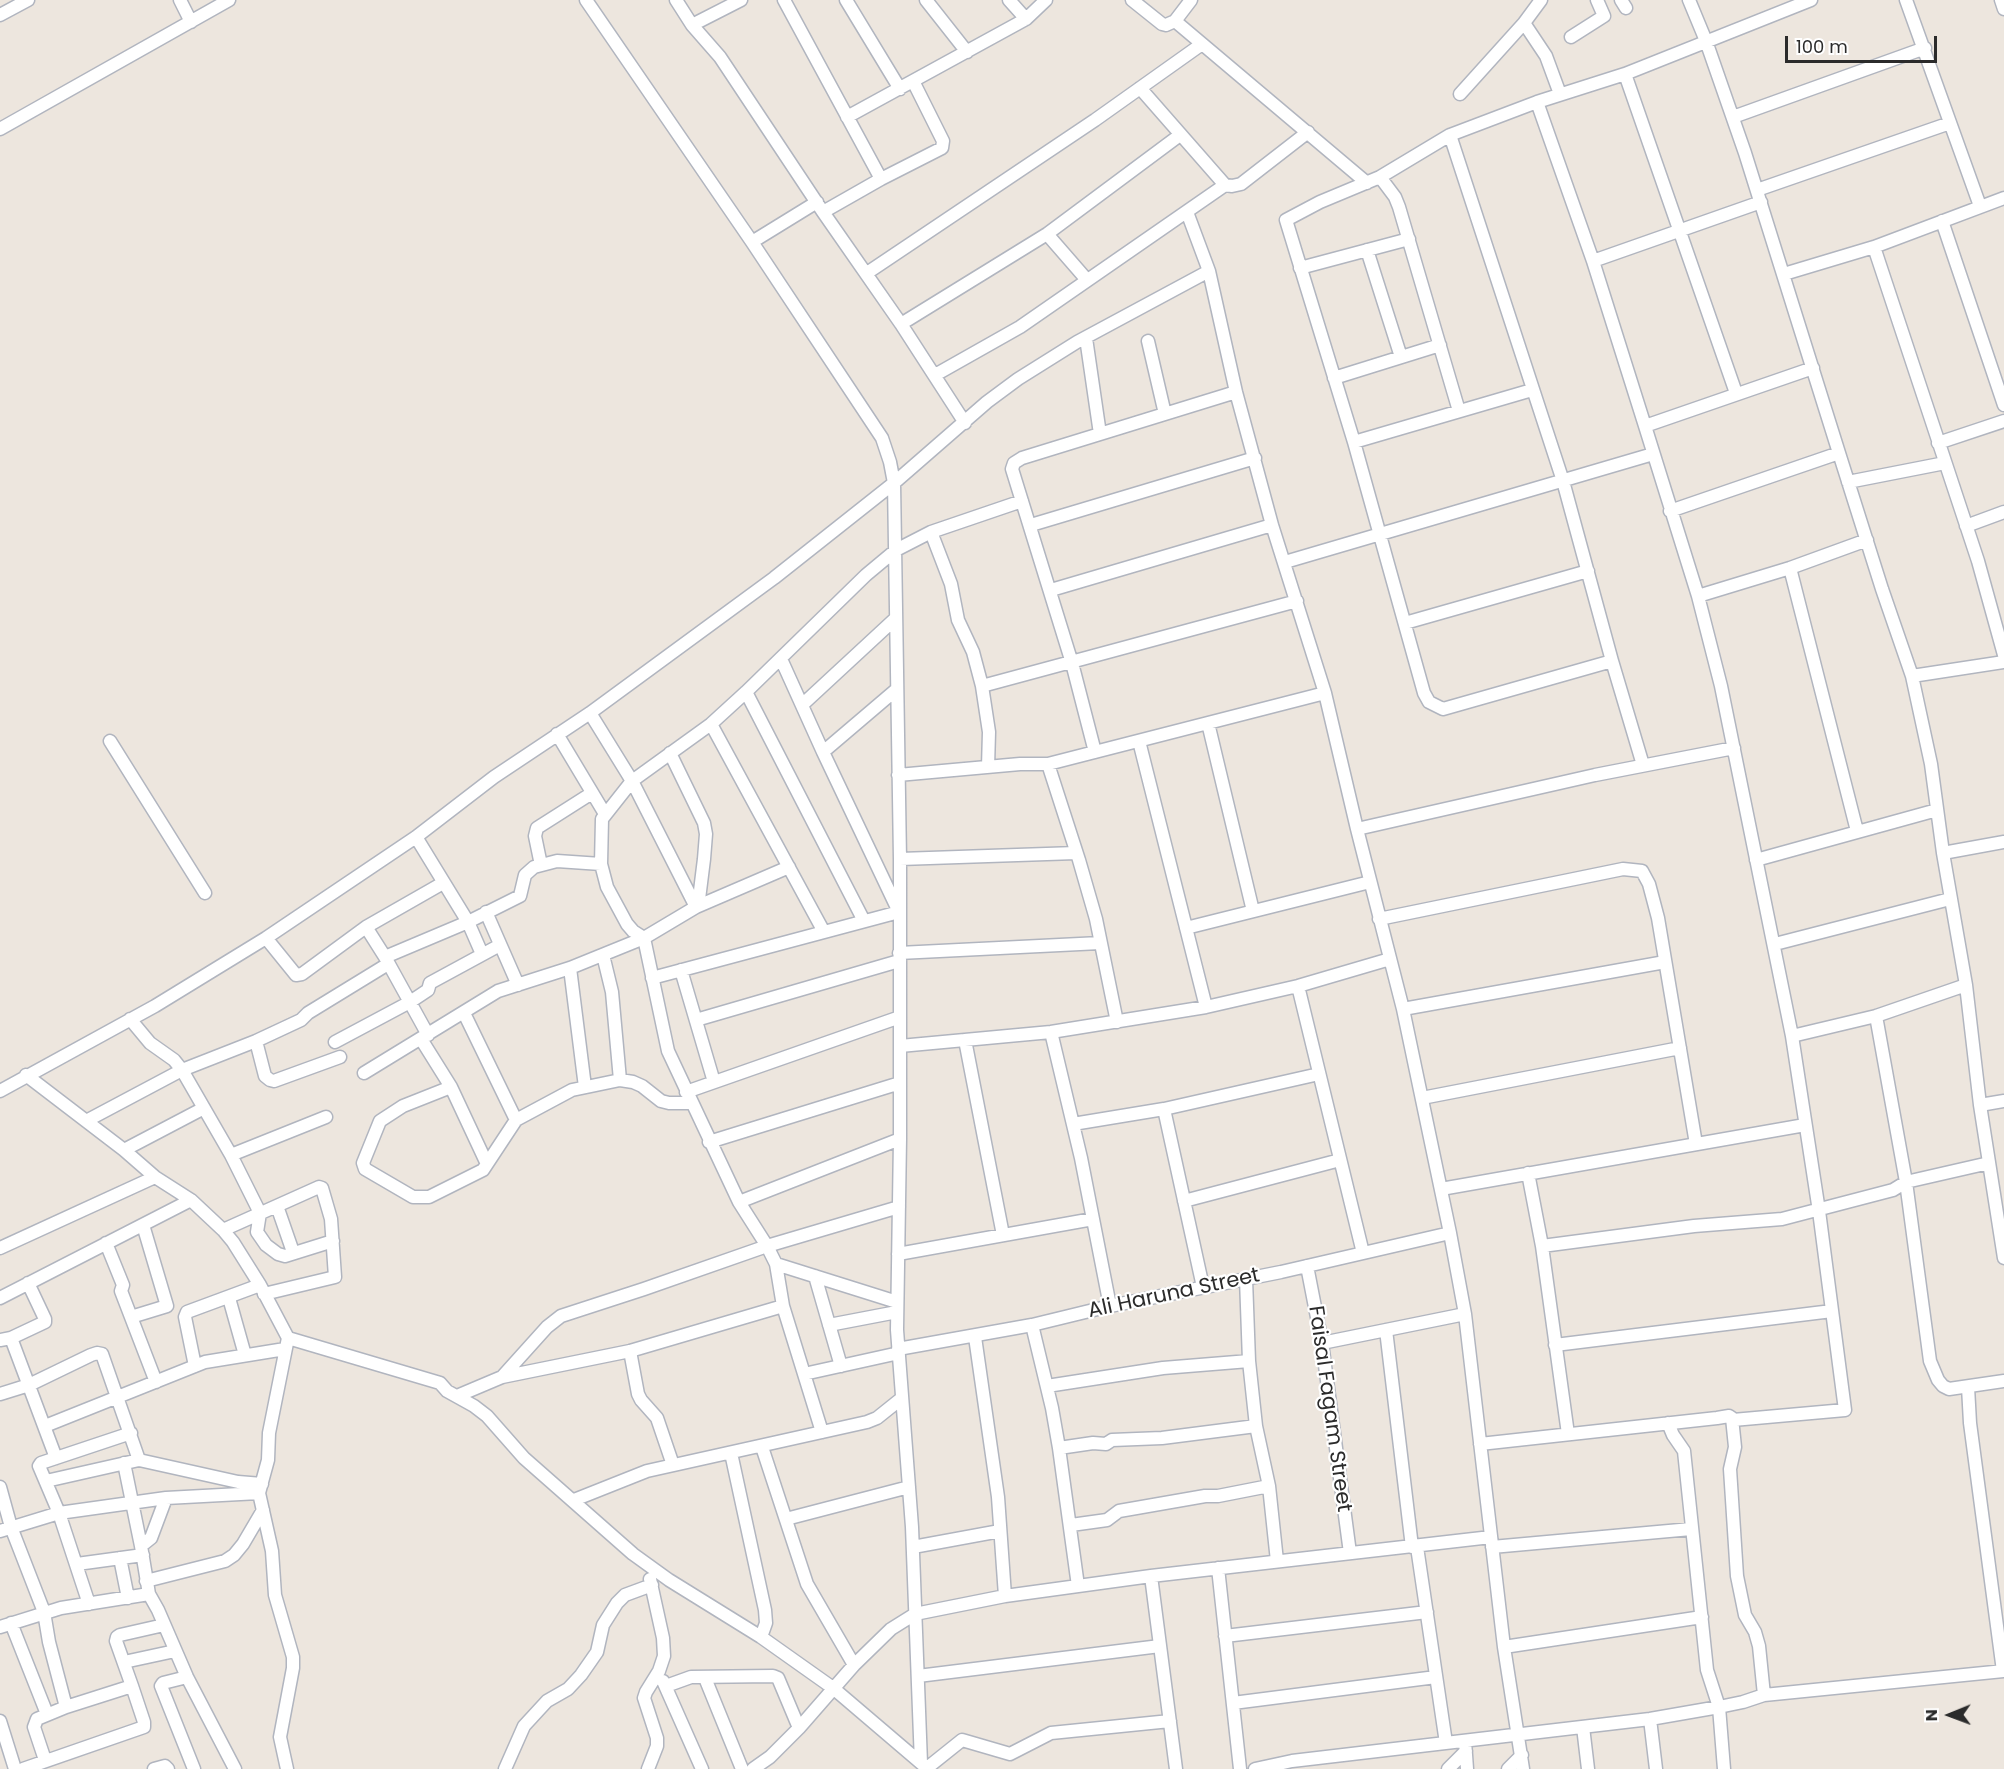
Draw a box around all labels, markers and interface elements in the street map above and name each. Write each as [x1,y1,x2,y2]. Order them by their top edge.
scale bar [1788,24,1940,62]
text: 100 m [1796,34,1848,59]
street label: Ali Haruna Street [1086,1264,1262,1324]
street label: Faisal Fagam Street [1302,1304,1356,1514]
north arrow [1920,1685,1980,1745]
text: N [1920,1709,1943,1722]

